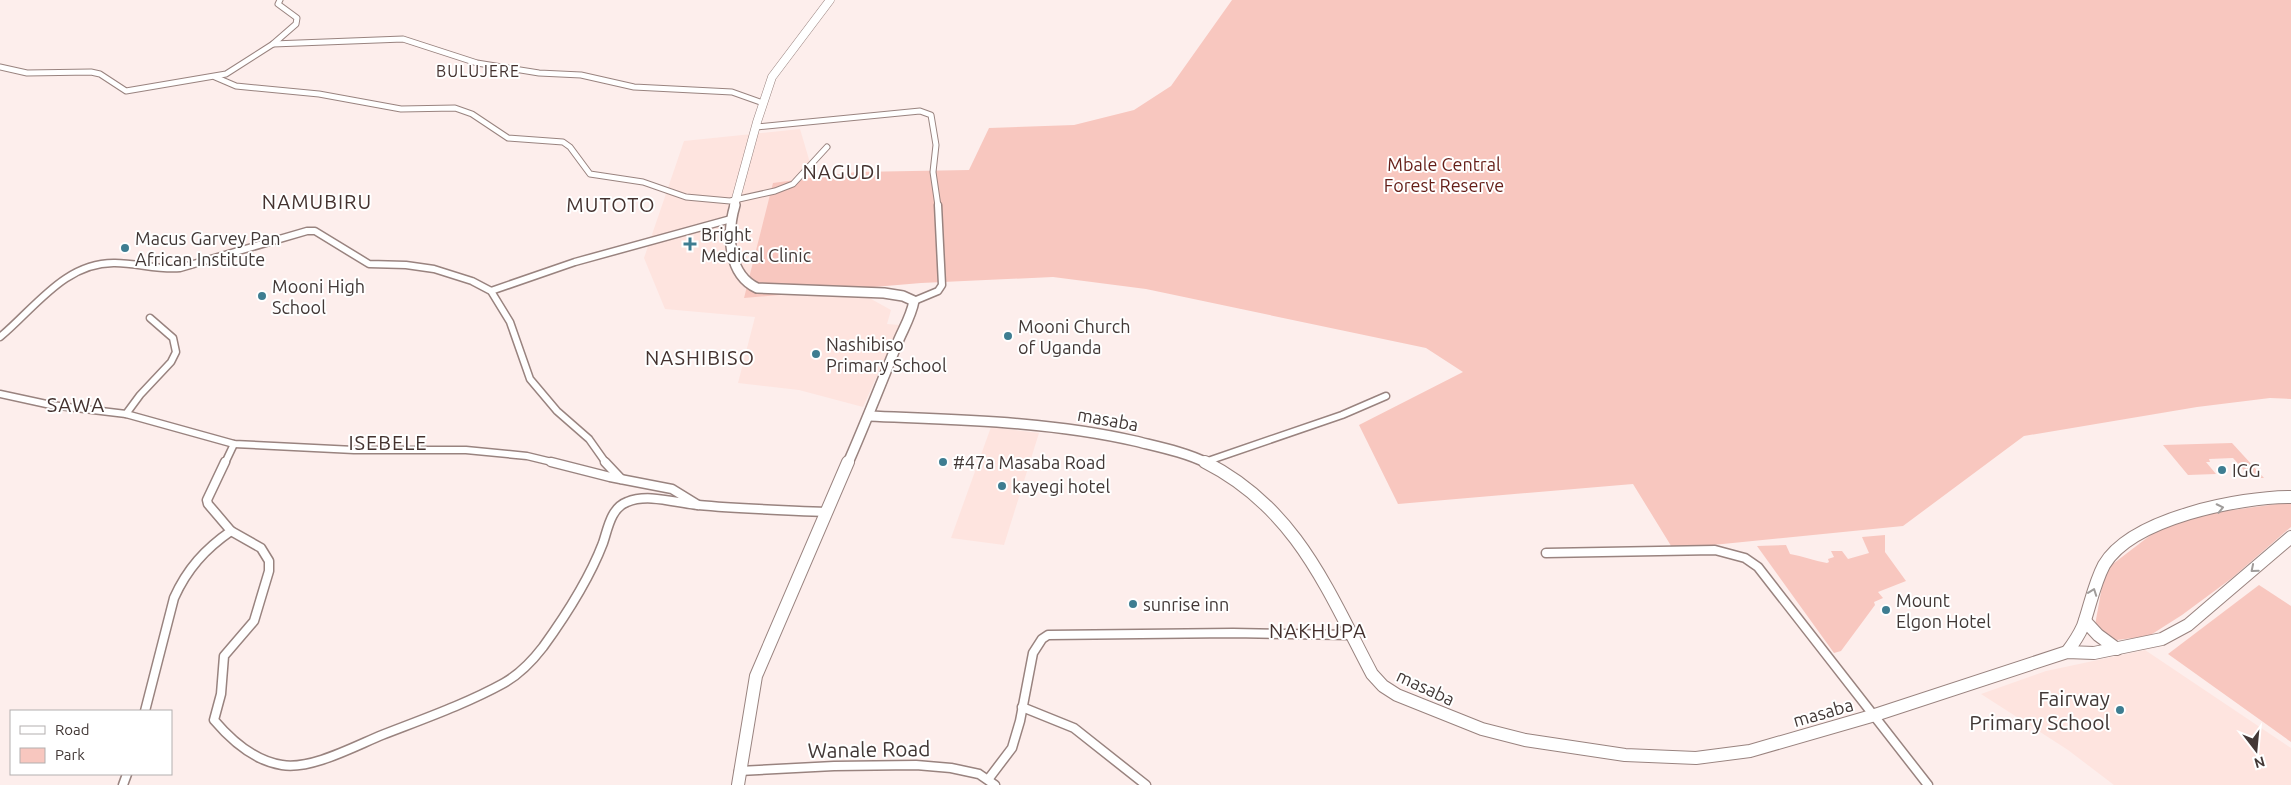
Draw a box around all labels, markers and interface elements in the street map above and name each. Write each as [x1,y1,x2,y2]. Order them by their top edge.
district label: BULUJERE [436,62,520,80]
park label: Mbale Central Forest Reserve [1384,154,1504,195]
district label: NAGUDI [802,160,882,183]
district label: NAMUBIRU [262,190,372,213]
district label: MUTOTO [566,193,656,216]
place label: Bright Medical Clinic [701,224,811,265]
place label: Macus Garvey Pan African Institute [135,228,281,269]
marker: Bright Medical Clinic [683,237,697,251]
marker: Macus Garvey Pan African Institute [119,242,131,254]
place label: Mooni High School [272,276,365,317]
marker: Mooni High School [256,290,268,302]
place label: Mooni Church of Uganda [1018,316,1131,357]
marker: Mooni Church of Uganda [1002,330,1014,342]
place label: Nashibiso Primary School [826,334,947,375]
district label: NASHIBISO [645,346,755,369]
marker: Nashibiso Primary School [810,348,822,360]
district label: SAWA [47,393,105,416]
street label: masaba [1076,404,1140,434]
district label: ISEBELE [348,431,428,454]
place label: #47a Masaba Road [953,452,1106,472]
marker: #47a Masaba Road [937,456,949,468]
place label: IGG [2232,460,2260,480]
marker: IGG [2216,464,2228,476]
place label: kayegi hotel [1012,476,1111,496]
marker: kayegi hotel [996,480,1008,492]
one-way arrow [2216,503,2224,513]
one-way arrow [2251,563,2260,572]
one-way arrow [2087,588,2097,597]
place label: Mount Elgon Hotel [1896,590,1991,631]
place label: sunrise inn [1143,594,1229,614]
marker: sunrise inn [1127,598,1139,610]
marker: Mount Elgon Hotel [1880,604,1892,616]
district label: NAKHUPA [1269,619,1367,642]
street label: masaba [1394,665,1458,709]
place label: Fairway Primary School [1969,686,2110,734]
street label: masaba [1791,694,1855,730]
marker: Fairway Primary School [2114,704,2126,716]
legend [10,710,172,775]
text: Road [55,721,90,738]
north arrow [2231,725,2281,775]
street label: Wanale Road [807,736,931,762]
text: Park [55,746,85,763]
text: N [2252,753,2267,772]

